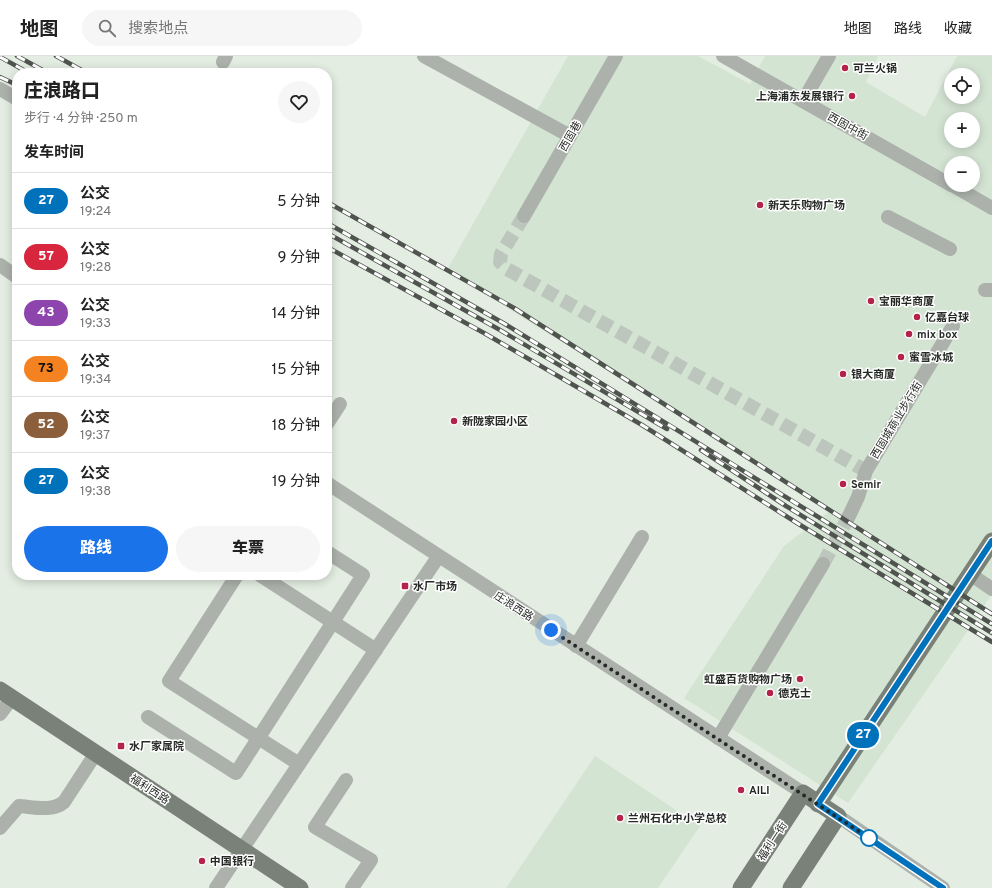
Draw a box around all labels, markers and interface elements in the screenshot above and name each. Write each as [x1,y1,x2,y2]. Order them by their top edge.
search box [82,10,362,46]
icon: search [96,17,118,39]
text: 地图 [20,18,58,42]
text: 搜索地点 [128,20,188,39]
text: 地图 [844,21,872,38]
text: 路线 [894,21,922,38]
text: 收藏 [944,21,972,38]
place label: 可兰火锅 [853,62,897,76]
marker: 可兰火锅 [840,63,850,73]
map controls [944,68,980,192]
button: locate [944,68,980,104]
text: 庄浪路口 [24,80,100,104]
button: heart [278,81,320,123]
place label: 上海浦东发展银行 [756,90,844,104]
marker: 上海浦东发展银行 [847,91,857,101]
street label: 西固中街 [825,110,870,144]
text: 步行 · 4 分钟 · 250 m [24,111,138,127]
button: + [944,112,980,148]
street label: 西固巷 [557,119,585,154]
text: 发车时间 [24,144,84,163]
button: − [944,156,980,192]
text: 公交 [80,185,110,204]
text: 27 [38,192,54,209]
text: 5 分钟 [277,193,320,212]
place label: 新天乐购物广场 [768,199,845,213]
marker: 新天乐购物广场 [755,200,765,210]
text: 19:24 [80,204,111,220]
text: 公交 [80,241,110,260]
text: 57 [38,248,54,265]
text: 9 分钟 [278,249,320,268]
text: 19:28 [80,260,111,276]
place label: 宝丽华商厦 [879,295,934,309]
marker: 宝丽华商厦 [866,296,876,306]
text: 公交 [80,297,110,316]
text: 43 [37,304,55,321]
text: 14 分钟 [272,305,320,324]
place label: 亿嘉台球 [925,311,969,325]
marker: 亿嘉台球 [912,312,922,322]
text: 19:33 [80,316,111,332]
place label: mix box [917,328,958,342]
marker: mix box [904,329,914,339]
place label: 蜜雪冰城 [909,351,954,365]
marker: 蜜雪冰城 [896,352,906,362]
text: 公交 [80,353,110,372]
text: 73 [38,360,54,377]
text: 15 分钟 [272,361,320,380]
place label: 银大商厦 [851,368,895,382]
marker: 银大商厦 [838,369,848,379]
text: 19:34 [80,372,111,388]
street label: 西固城商业步行街 [868,379,926,462]
text: 公交 [80,409,110,428]
place label: 新陇家园小区 [462,415,528,429]
text: 52 [37,416,55,433]
marker: 新陇家园小区 [449,416,459,426]
text: 18 分钟 [272,417,320,436]
text: 19:37 [80,428,110,444]
text: 公交 [80,465,110,484]
text: 27 [38,472,54,489]
text: 19 分钟 [272,473,320,492]
place label: Semir [851,478,881,492]
marker: Semir [838,479,848,489]
text: 19:38 [80,484,111,500]
button: 路线 [24,526,168,572]
button: 车票 [176,526,320,572]
place label: 水厂市场 [413,580,457,594]
marker: 水厂市场 [400,581,410,591]
street label: 庄浪西路 [491,589,536,625]
your location [541,620,561,640]
place label: 虹盛百货购物广场 [704,673,792,687]
marker: 虹盛百货购物广场 [795,674,805,684]
place label: 德克士 [778,687,811,701]
marker: 德克士 [765,688,775,698]
line badge: 27 [845,722,881,748]
text: 27 [855,726,871,743]
place label: 水厂家属院 [129,740,184,754]
marker: 水厂家属院 [116,741,126,751]
street label: 福利西路 [127,772,172,808]
place label: AILI [749,784,769,798]
marker: AILI [736,785,746,795]
place label: 兰州石化中小学总校 [628,812,727,826]
marker: 兰州石化中小学总校 [615,813,625,823]
street label: 福利一街 [755,819,791,864]
unlabelled marker [860,829,878,847]
place label: 中国银行 [210,855,254,869]
marker: 中国银行 [197,856,207,866]

